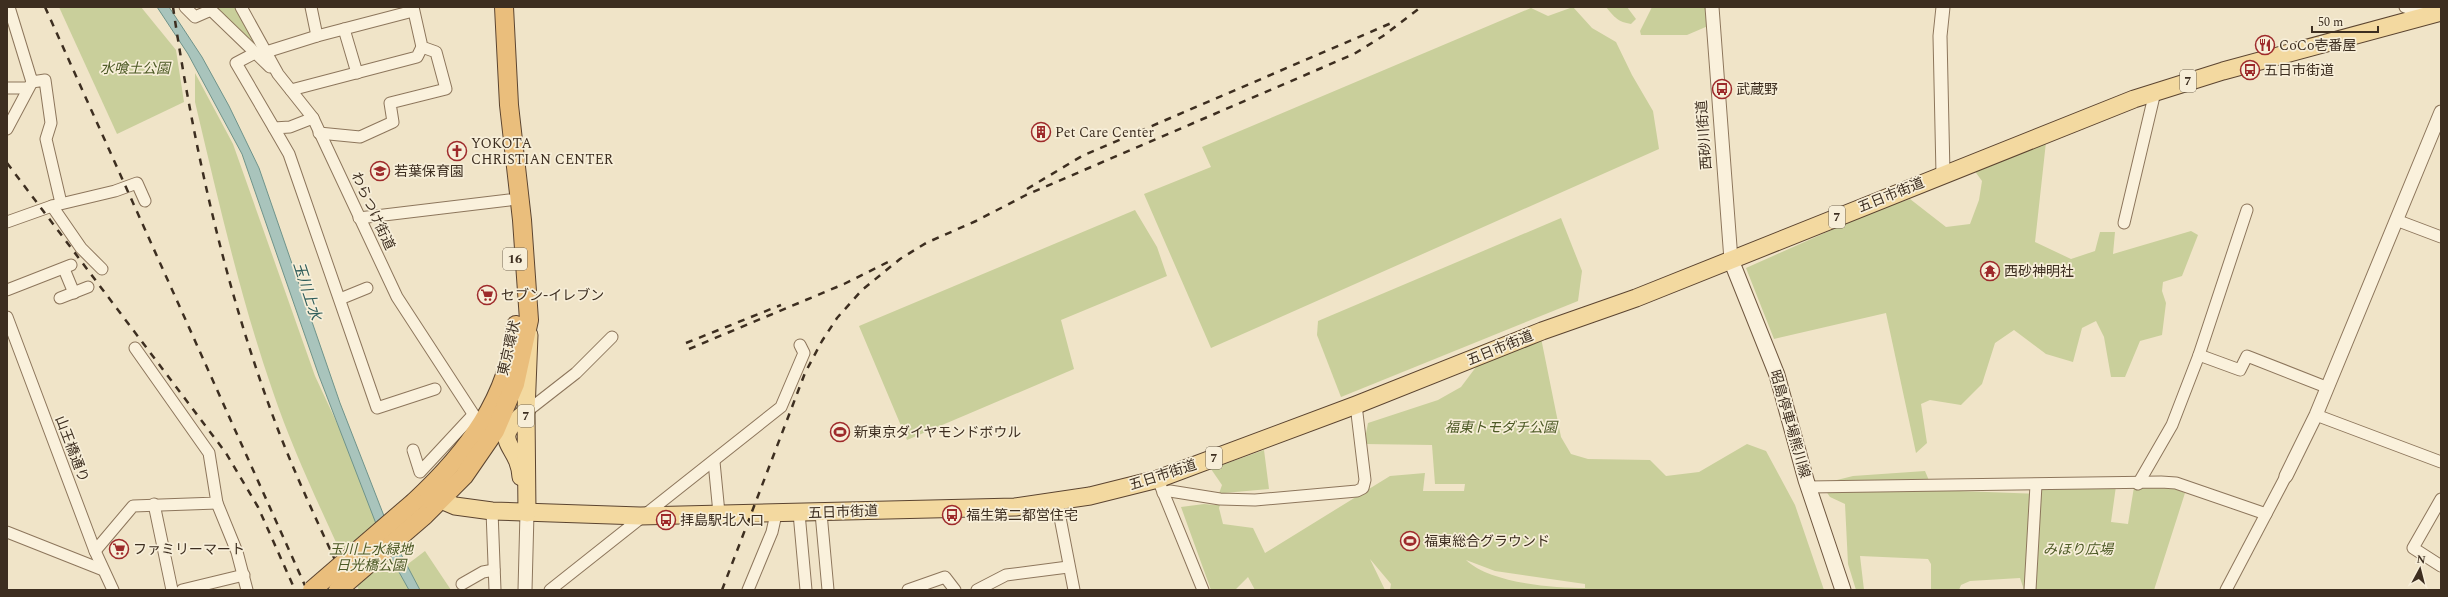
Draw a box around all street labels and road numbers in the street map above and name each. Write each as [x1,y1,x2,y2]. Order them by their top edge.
road number: 7 [2180,70,2196,92]
street label: 西砂川街道 [1691,99,1717,171]
street label: わらつけ街道 [346,168,400,254]
street label: 五日市街道 [1855,172,1927,218]
road number: 7 [1829,206,1845,228]
road number: 16 [503,248,527,270]
street label: 東京環状 [492,318,526,378]
street label: 五日市街道 [1464,325,1536,371]
street label: 昭島停車場熊川線 [1764,367,1816,481]
road number: 7 [518,405,534,427]
street label: 山王橋通り [50,413,94,485]
road number: 7 [1206,447,1222,469]
street label: 五日市街道 [1126,454,1200,496]
street label: 五日市街道 [808,500,878,524]

